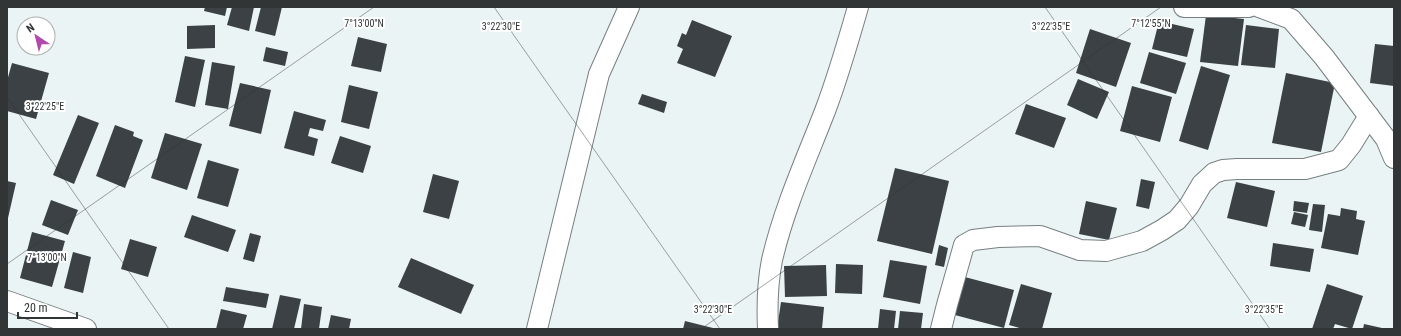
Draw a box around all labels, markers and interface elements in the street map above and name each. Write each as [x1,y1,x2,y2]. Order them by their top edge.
north arrow [16,16,56,56]
text: 7°13'00"N [344,18,384,29]
text: 7°12'55"N [1131,18,1171,29]
text: N [24,21,37,35]
text: 3°22'30"E [482,21,520,32]
text: 3°22'35"E [1032,21,1070,32]
text: 3°22'25"E [26,101,64,112]
text: 7°13'00"N [27,252,67,263]
scale bar [18,294,77,320]
text: 20 m [24,301,48,315]
text: 3°22'30"E [694,304,732,315]
text: 3°22'35"E [1245,304,1283,315]

